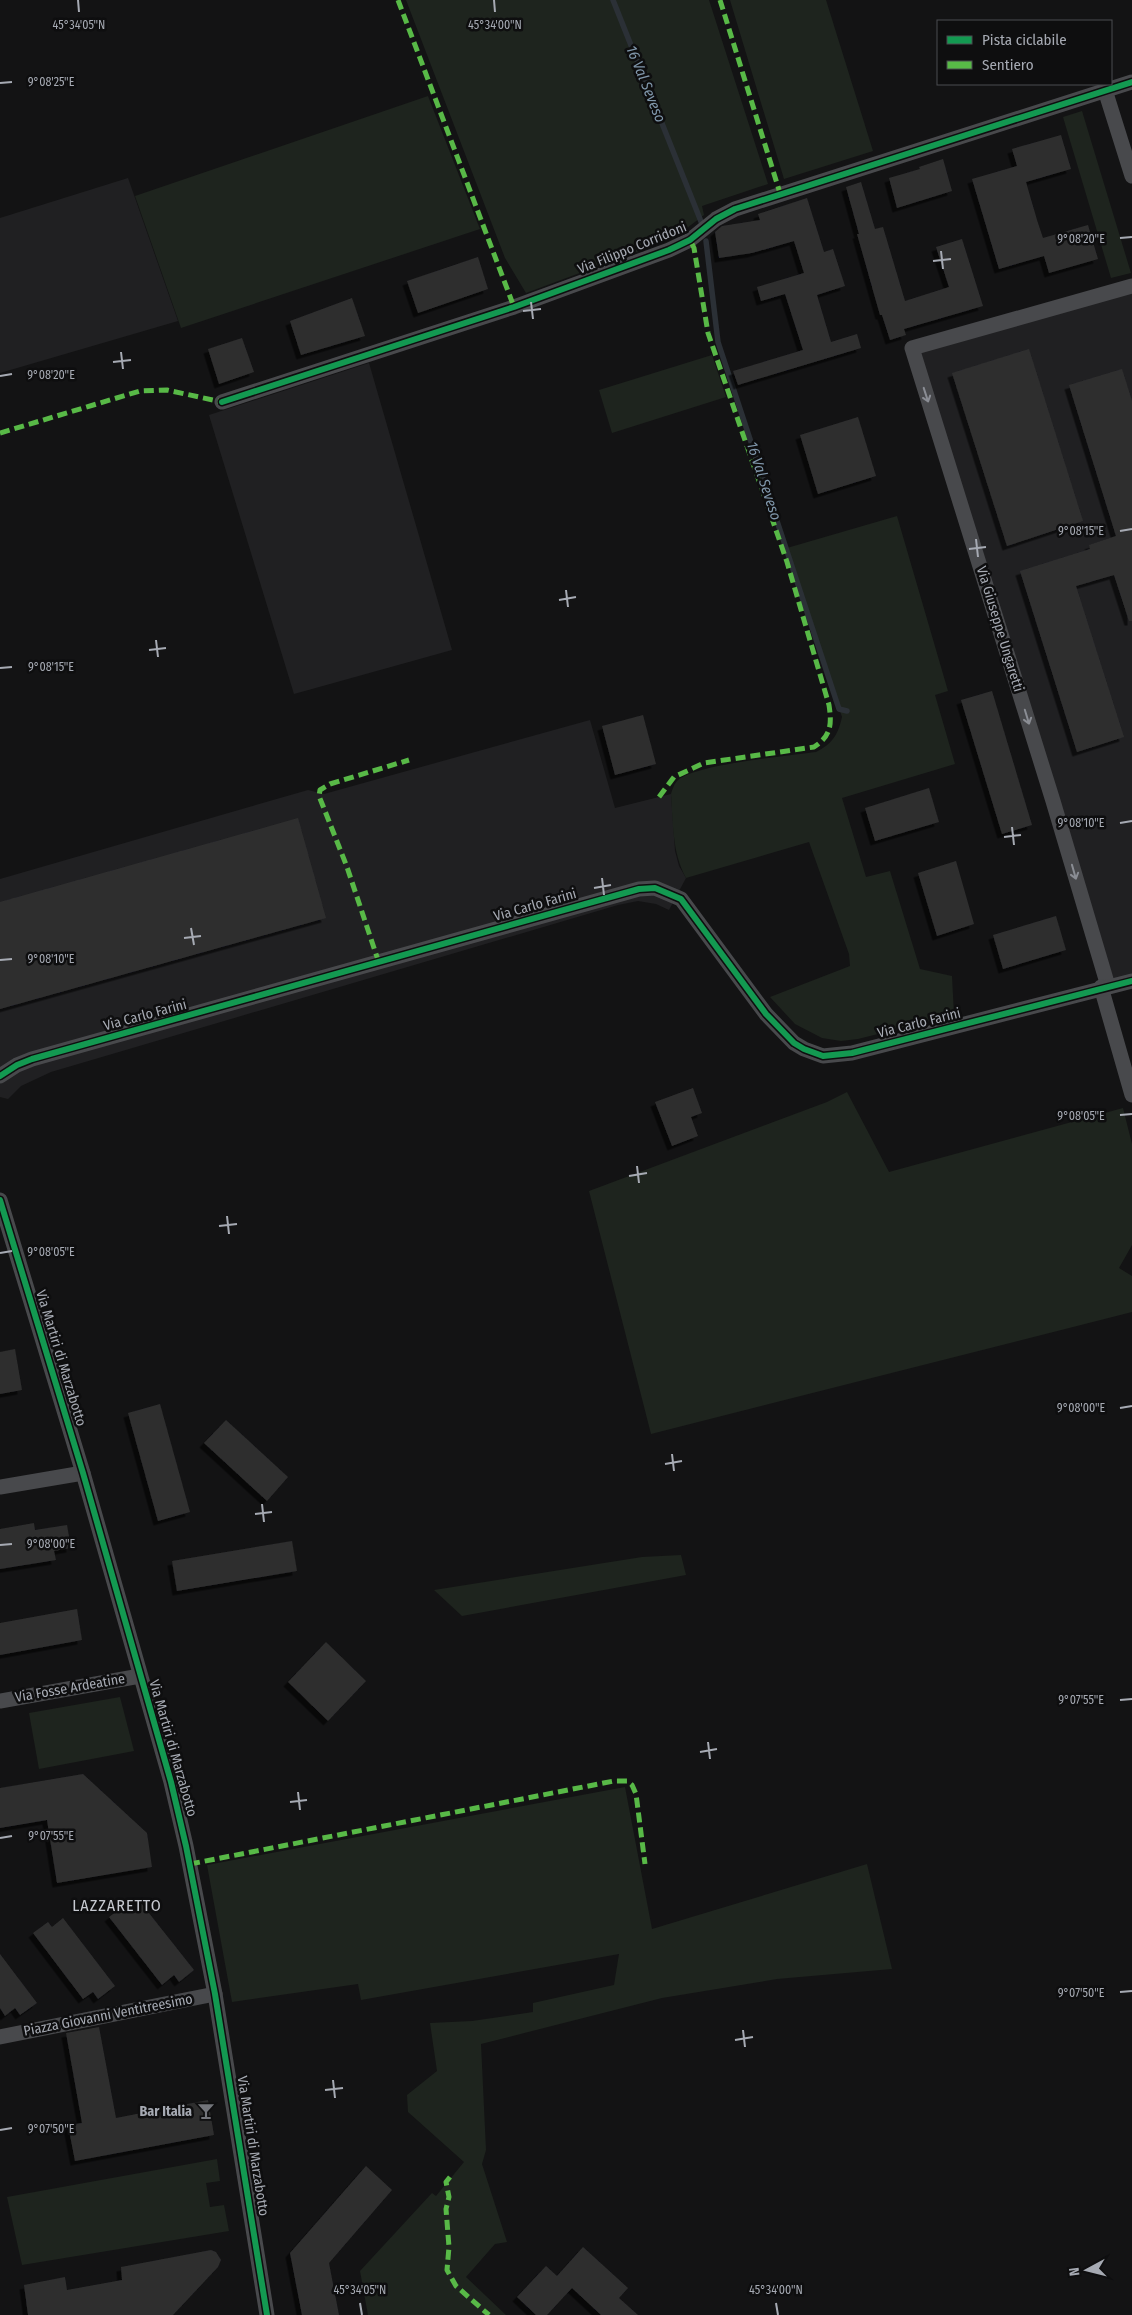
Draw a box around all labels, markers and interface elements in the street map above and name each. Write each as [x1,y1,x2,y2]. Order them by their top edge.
text: 45°34'05"N [53,18,105,32]
text: 45°34'00"N [468,18,522,32]
legend [937,20,1112,85]
text: Pista ciclabile [982,31,1067,49]
water label: 16 Val Seveso [622,43,670,125]
text: Sentiero [982,56,1034,74]
text: 9°08'25"E [28,75,75,89]
street label: Via Filippo Corridoni [575,218,689,278]
text: 9°08'20"E [1057,232,1105,246]
text: 9°08'20"E [27,368,75,382]
one-way arrow [922,386,932,402]
water label: 16 Val Seveso [743,440,785,523]
text: 9°08'15"E [1058,524,1104,538]
street label: Via Giuseppe Ungaretti [973,564,1027,694]
text: 9°08'15"E [28,660,74,674]
one-way arrow [1023,708,1033,724]
text: 9°08'10"E [1058,816,1105,830]
one-way arrow [1070,864,1079,880]
street label: Via Carlo Farini [492,885,578,925]
text: 9°08'10"E [28,952,75,966]
street label: Via Carlo Farini [102,996,188,1034]
street label: Via Carlo Farini [876,1004,962,1042]
text: 9°08'05"E [1057,1109,1105,1123]
text: 9°08'05"E [27,1245,75,1259]
street label: Via Martiri di Marzabotto [32,1288,90,1428]
text: 9°08'00"E [1057,1401,1106,1415]
text: 9°08'00"E [27,1537,76,1551]
street label: Via Fosse Ardeatine [14,1670,126,1706]
street label: Via Martiri di Marzabotto [145,1678,201,1818]
text: 9°07'55"E [1058,1693,1104,1707]
text: 9°07'55"E [28,1829,74,1843]
district label: LAZZARETTO [72,1896,162,1915]
text: 9°07'50"E [1058,1986,1105,2000]
street label: Piazza Giovanni Ventitreesimo [22,1990,194,2040]
street label: Via Martiri di Marzabotto [234,2075,272,2217]
bar icon: Bar Italia [196,2101,216,2121]
place label: Bar Italia [139,2103,192,2120]
text: 9°07'50"E [28,2122,75,2136]
north arrow [1062,2245,1112,2295]
text: N [1066,2266,1084,2277]
text: 45°34'05"N [334,2283,386,2297]
text: 45°34'00"N [749,2283,803,2297]

